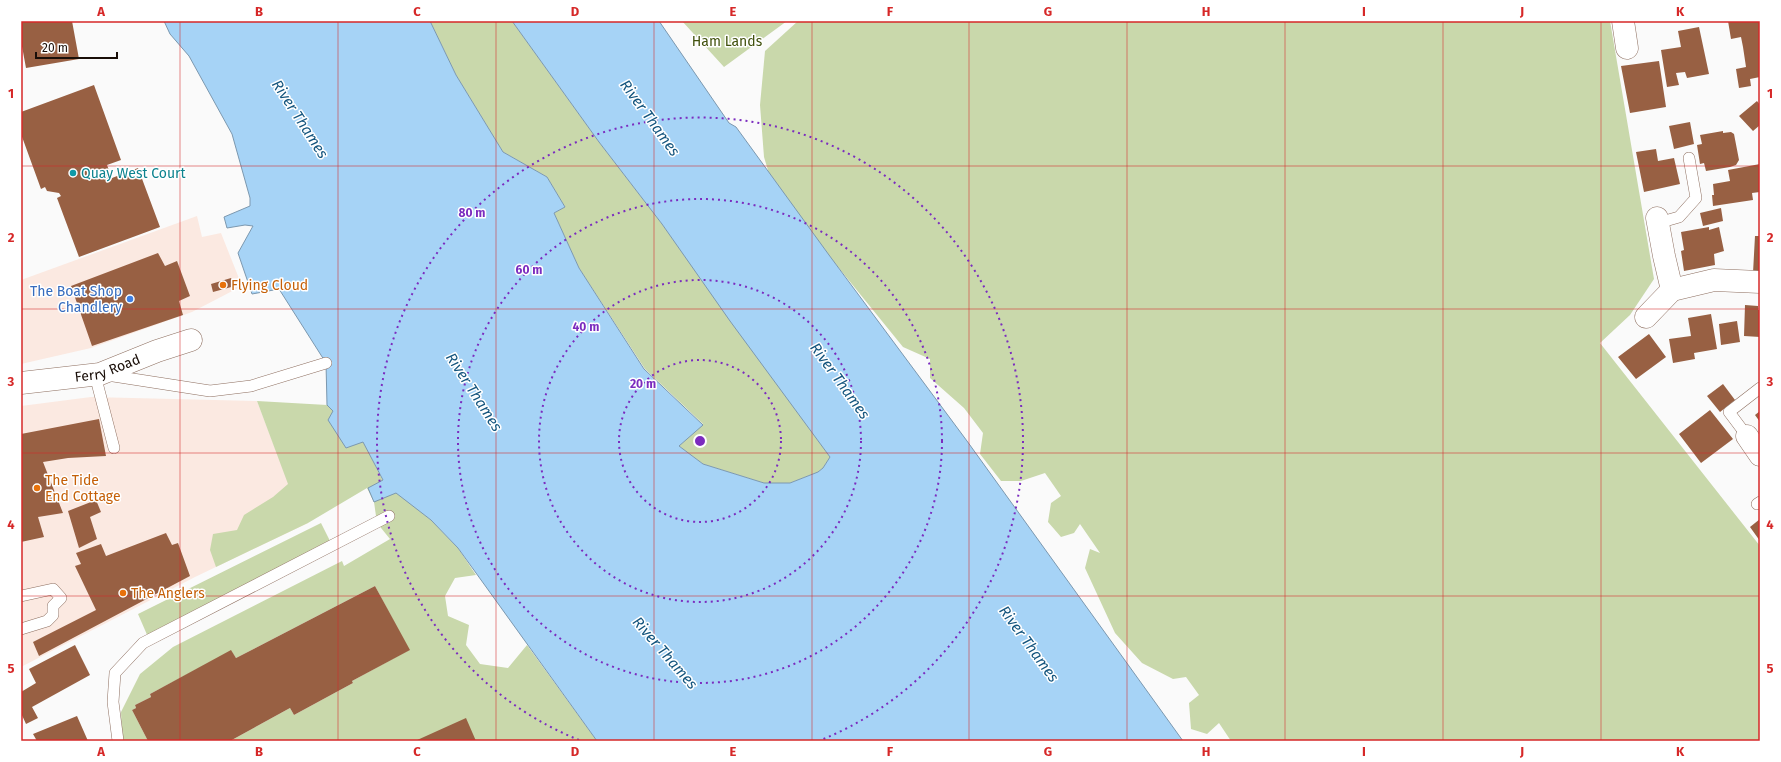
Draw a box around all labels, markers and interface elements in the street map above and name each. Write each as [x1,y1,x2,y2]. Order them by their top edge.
text: A [96,4,105,19]
text: B [255,4,263,19]
text: C [413,4,421,19]
text: D [571,4,580,19]
text: E [730,4,737,19]
text: F [887,4,894,19]
text: G [1044,4,1052,19]
text: H [1202,4,1210,19]
text: I [1362,4,1366,19]
text: J [1519,4,1524,19]
text: K [1676,4,1685,19]
park label: Ham Lands [692,33,763,50]
scale bar [36,34,117,60]
text: 20 m [42,41,68,55]
water label: River Thames [268,76,332,162]
water label: River Thames [616,76,684,160]
text: 1 [8,86,14,101]
text: 1 [1767,86,1773,101]
place label: Quay West Court [81,165,186,182]
marker: Quay West Court [68,168,78,178]
text: 80 m [459,206,485,220]
text: 2 [8,230,15,245]
text: 2 [1767,230,1774,245]
text: 60 m [516,263,542,277]
place label: Flying Cloud [231,277,308,294]
marker: Flying Cloud [218,280,228,290]
place label: The Boat Shop Chandlery [30,283,122,316]
marker: The Boat Shop Chandlery [125,294,135,304]
text: 40 m [573,320,599,334]
water label: River Thames [806,339,874,423]
water label: River Thames [442,349,506,435]
street label: Ferry Road [74,351,143,386]
text: 3 [7,374,15,389]
text: 3 [1766,374,1774,389]
text: 20 m [630,377,656,391]
centre of rings [693,434,707,448]
place label: The Tide End Cottage [45,472,121,505]
marker: The Tide End Cottage [32,483,42,493]
text: 4 [7,517,15,532]
text: 4 [1766,517,1774,532]
place label: The Anglers [131,585,205,602]
marker: The Anglers [118,588,128,598]
water label: River Thames [995,602,1063,686]
water label: River Thames [629,613,701,693]
text: 5 [8,661,15,676]
text: 5 [1767,661,1774,676]
text: A [96,744,105,759]
text: B [255,744,263,759]
text: C [413,744,421,759]
text: D [571,744,580,759]
text: E [730,744,737,759]
text: F [887,744,894,759]
text: G [1044,744,1052,759]
text: H [1202,744,1210,759]
text: I [1362,744,1366,759]
text: J [1519,744,1524,759]
text: K [1676,744,1685,759]

